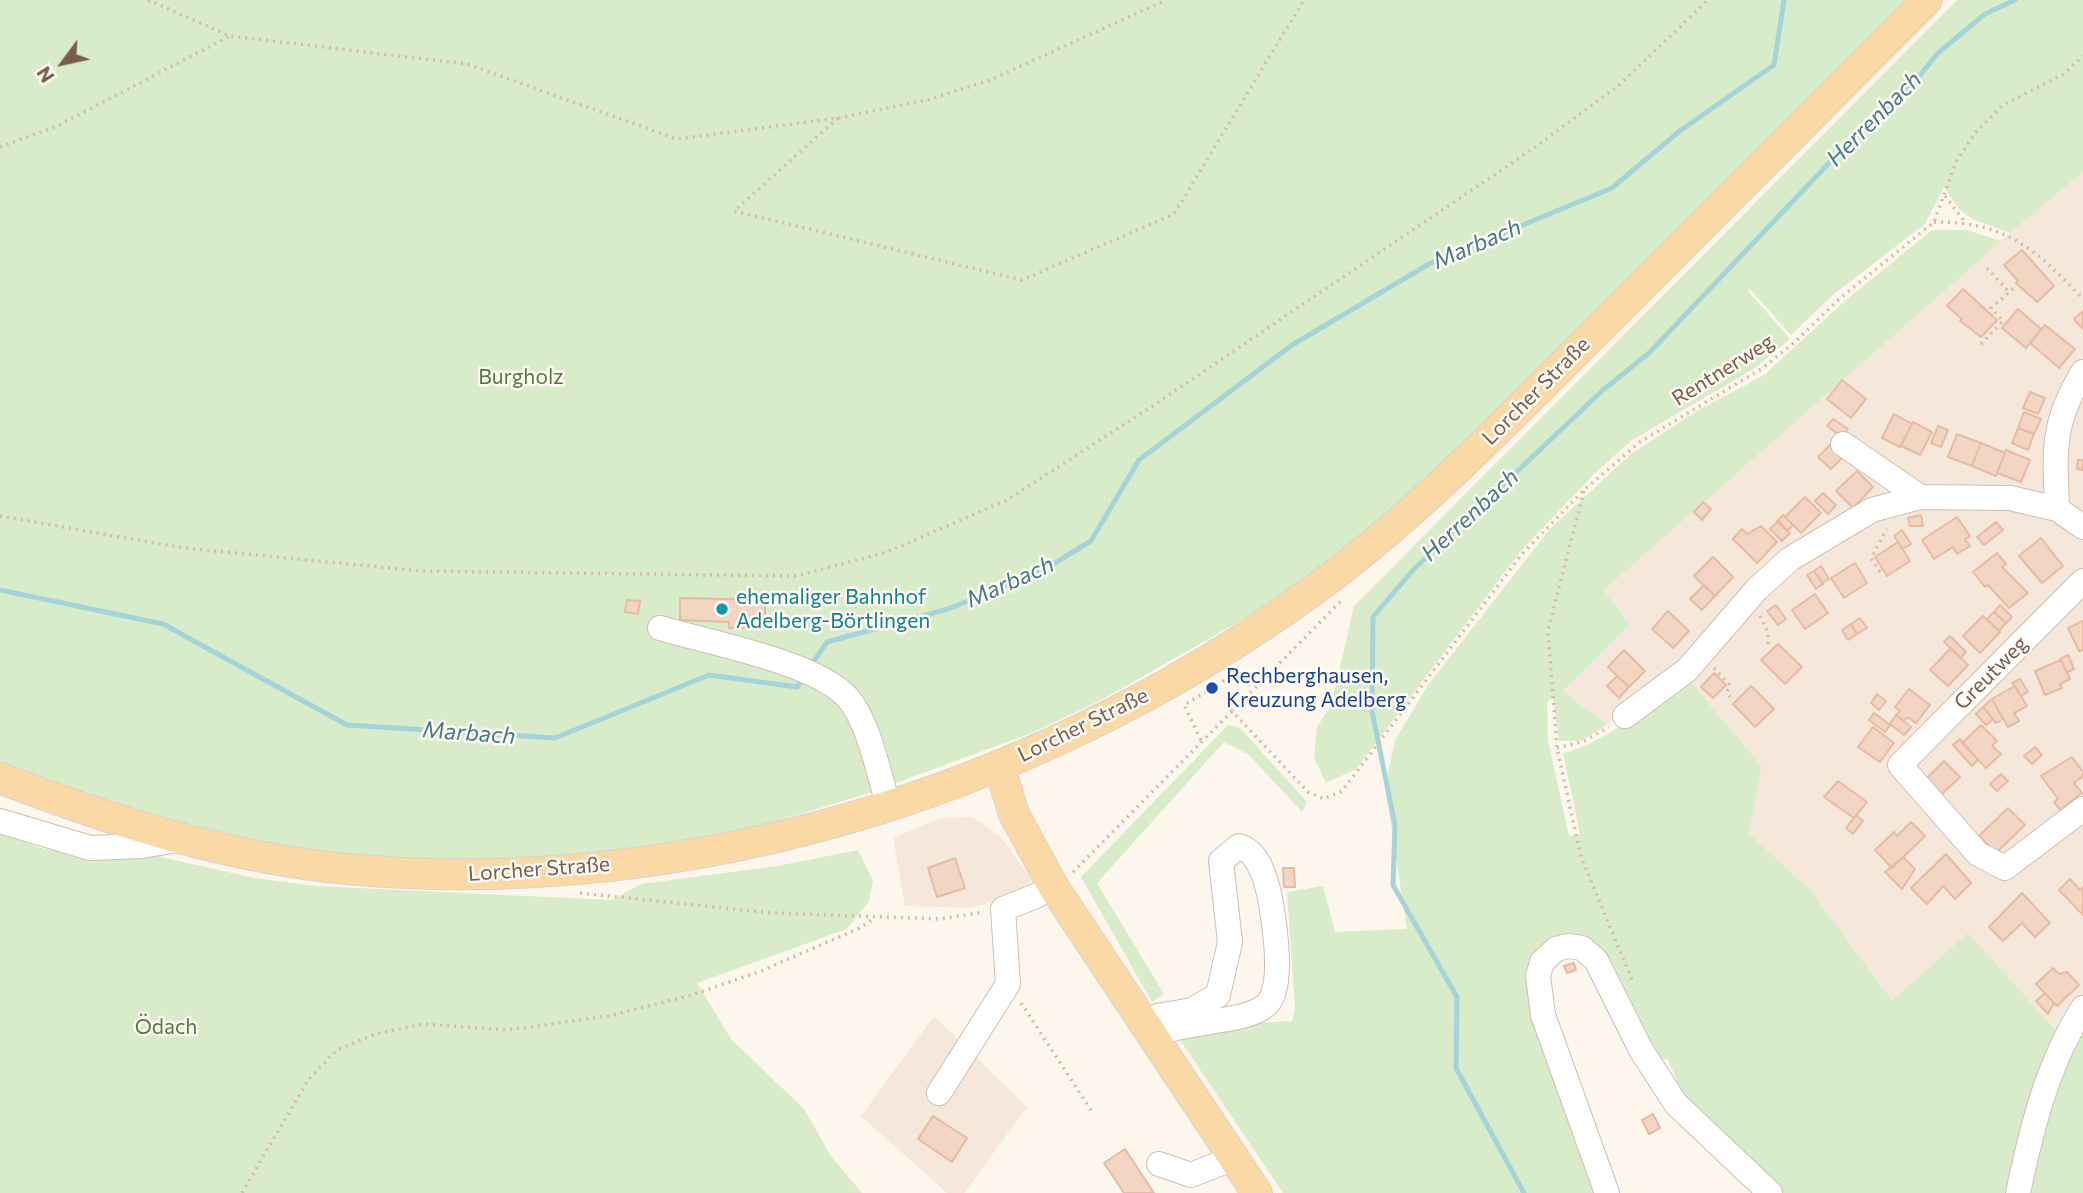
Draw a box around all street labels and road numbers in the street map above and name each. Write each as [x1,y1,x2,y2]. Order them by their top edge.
street label: Rentnerweg [1667,329,1779,411]
street label: Lorcher Straße [1477,332,1595,450]
street label: Greutweg [1949,631,2033,715]
street label: Lorcher Straße [1014,683,1152,767]
street label: Lorcher Straße [467,851,611,887]

